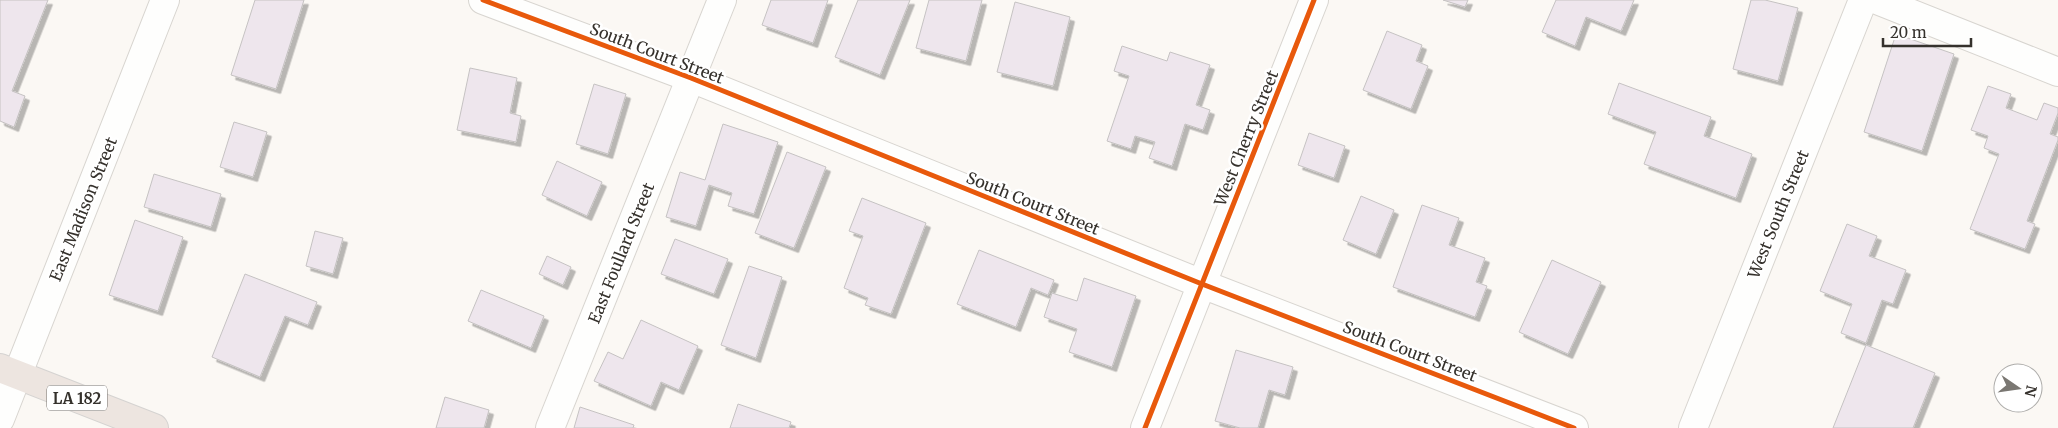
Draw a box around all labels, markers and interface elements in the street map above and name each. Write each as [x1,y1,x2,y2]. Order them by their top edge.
scale bar [1883,15,1970,47]
street label: South Court Street [587,18,728,88]
text: 20 m [1890,23,1927,42]
street label: West Cherry Street [1209,67,1283,210]
street label: East Madison Street [45,133,121,284]
street label: West South Street [1743,146,1813,282]
street label: South Court Street [963,167,1103,239]
street label: East Foullard Street [584,179,659,326]
street label: South Court Street [1340,316,1481,386]
north arrow [1993,363,2043,413]
text: N [2021,384,2041,398]
road number: LA 182 [47,386,107,410]

